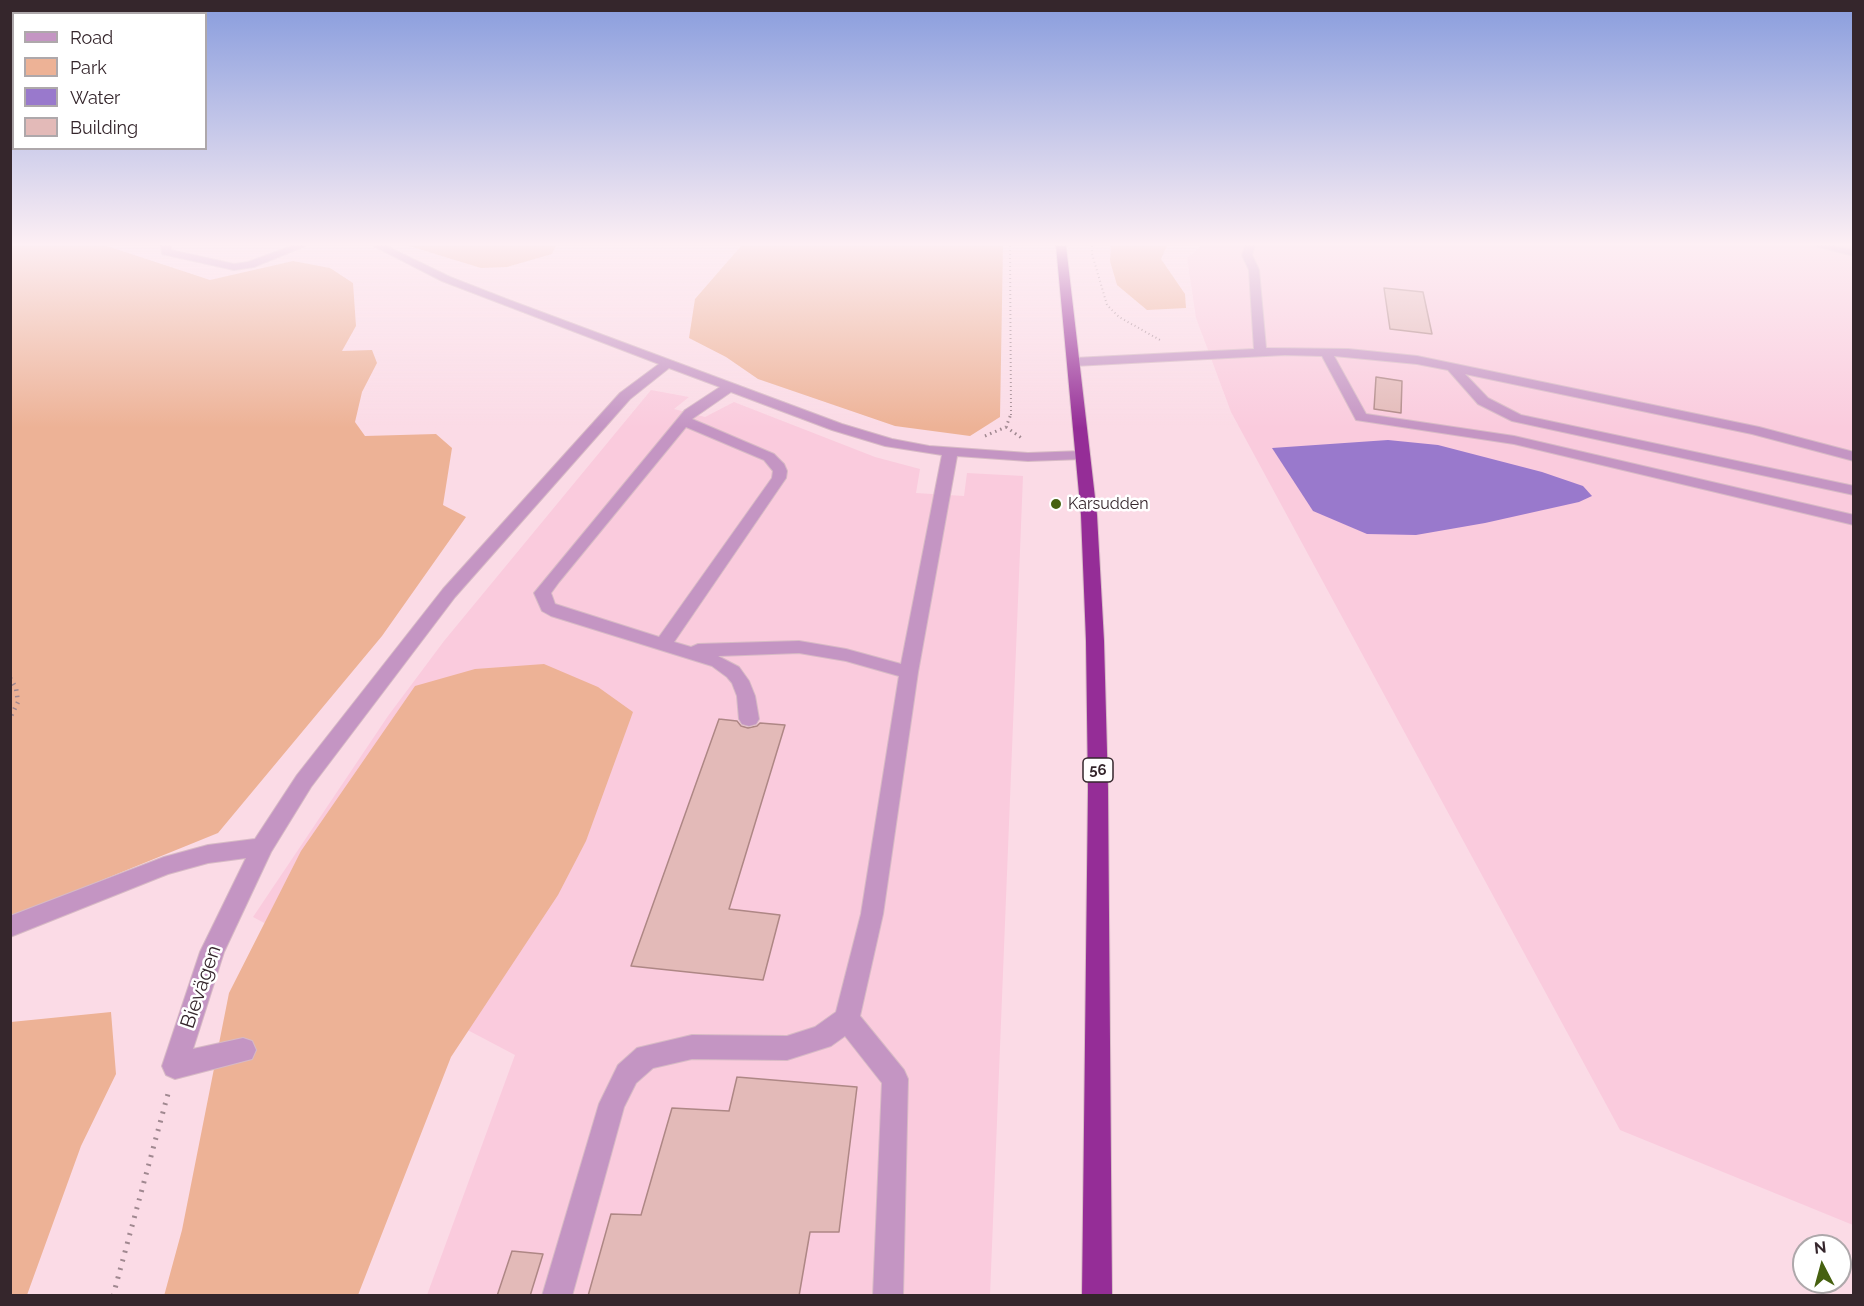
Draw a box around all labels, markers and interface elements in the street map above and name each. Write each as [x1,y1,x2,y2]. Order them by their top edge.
legend [12,12,207,150]
text: Road [70,27,113,48]
text: Park [70,57,107,78]
text: Water [70,87,120,108]
text: Building [70,117,138,138]
place label: Karsudden [1068,494,1148,514]
marker: Karsudden [1049,497,1063,511]
road number: 56 [1083,758,1113,782]
street label: Bievägen [176,942,226,1032]
north arrow [1792,1234,1852,1294]
text: N [1813,1238,1827,1258]

